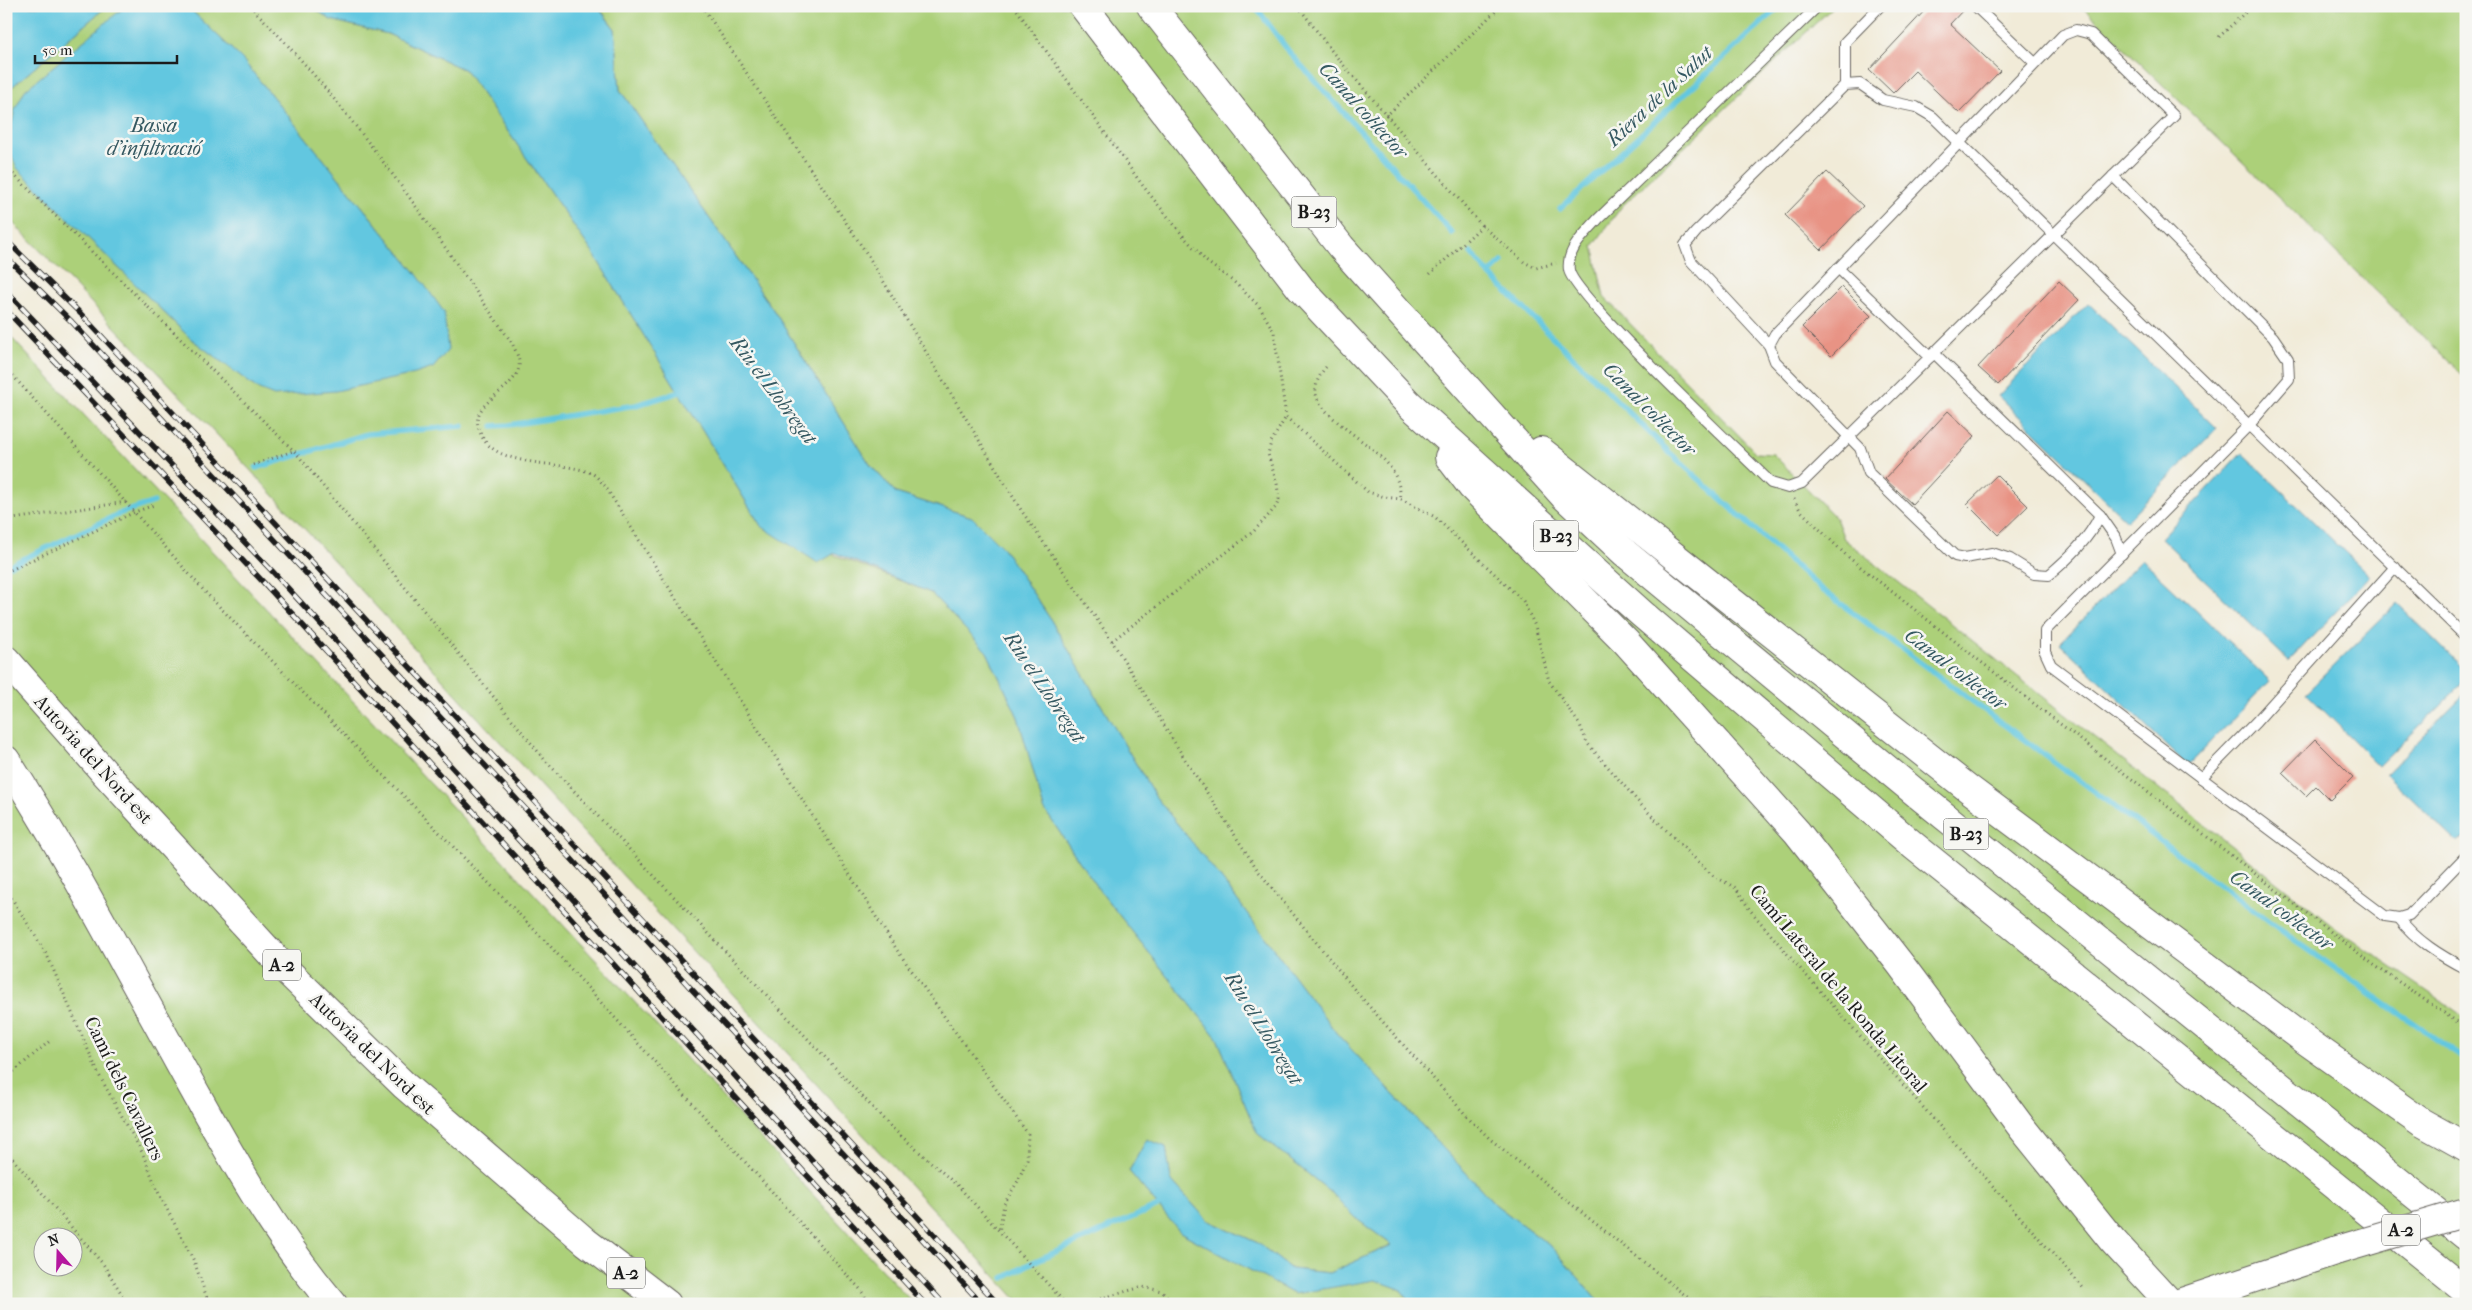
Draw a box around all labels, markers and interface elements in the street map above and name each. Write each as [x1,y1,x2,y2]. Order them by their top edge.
scale bar [35,32,178,64]
water label: Riera de la Salut [1600,40,1718,153]
text: 50 m [42,41,73,59]
water label: Canal col·lector [1314,57,1414,165]
water label: Bassa d'infiltració [107,114,204,160]
road number: B-23 [1292,196,1336,228]
water label: Riu el Llobregat [724,330,823,450]
water label: Canal col·lector [1598,358,1702,462]
road number: B-23 [1534,520,1578,552]
water label: Canal col·lector [1900,624,2013,716]
water label: Riu el Llobregat [998,626,1091,749]
street label: Autovia del Nord-est [29,690,157,829]
road number: B-23 [1944,819,1988,850]
water label: Canal col·lector [2226,865,2339,957]
street label: Camí Lateral de la Ronda Litoral [1745,880,1932,1097]
road number: A-2 [263,950,301,980]
water label: Riu el Llobregat [1219,966,1309,1091]
street label: Autovia del Nord-est [304,988,440,1119]
street label: Camí dels Cavallers [80,1013,168,1164]
road number: A-2 [2382,1214,2420,1246]
north arrow [32,1228,82,1278]
text: N [46,1230,62,1250]
road number: A-2 [607,1258,645,1288]

